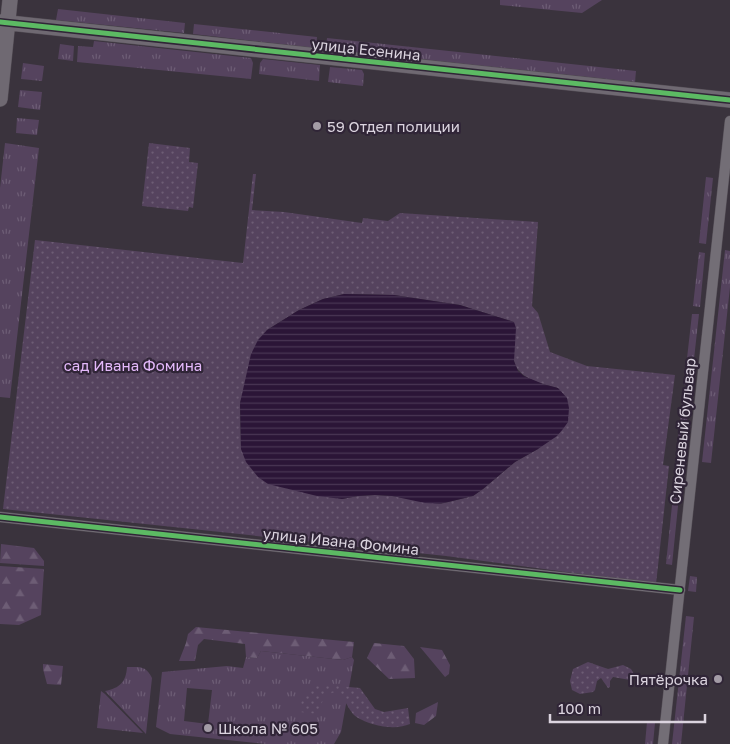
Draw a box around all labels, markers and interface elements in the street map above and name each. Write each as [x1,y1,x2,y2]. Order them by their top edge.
street label: улица Есенина [311,34,421,64]
place label: 59 Отдел полиции [327,117,460,135]
marker: 59 Отдел полиции [311,120,323,132]
park label: сад Ивана Фомина [64,356,202,374]
street label: Сиреневый бульвар [665,357,699,505]
street label: улица Ивана Фомина [262,524,420,558]
place label: Пятёрочка [629,670,708,688]
marker: Пятёрочка [712,673,724,685]
scale bar [550,692,705,724]
text: 100 m [558,699,601,717]
place label: Школа № 605 [218,719,318,737]
marker: Школа № 605 [202,722,214,734]

